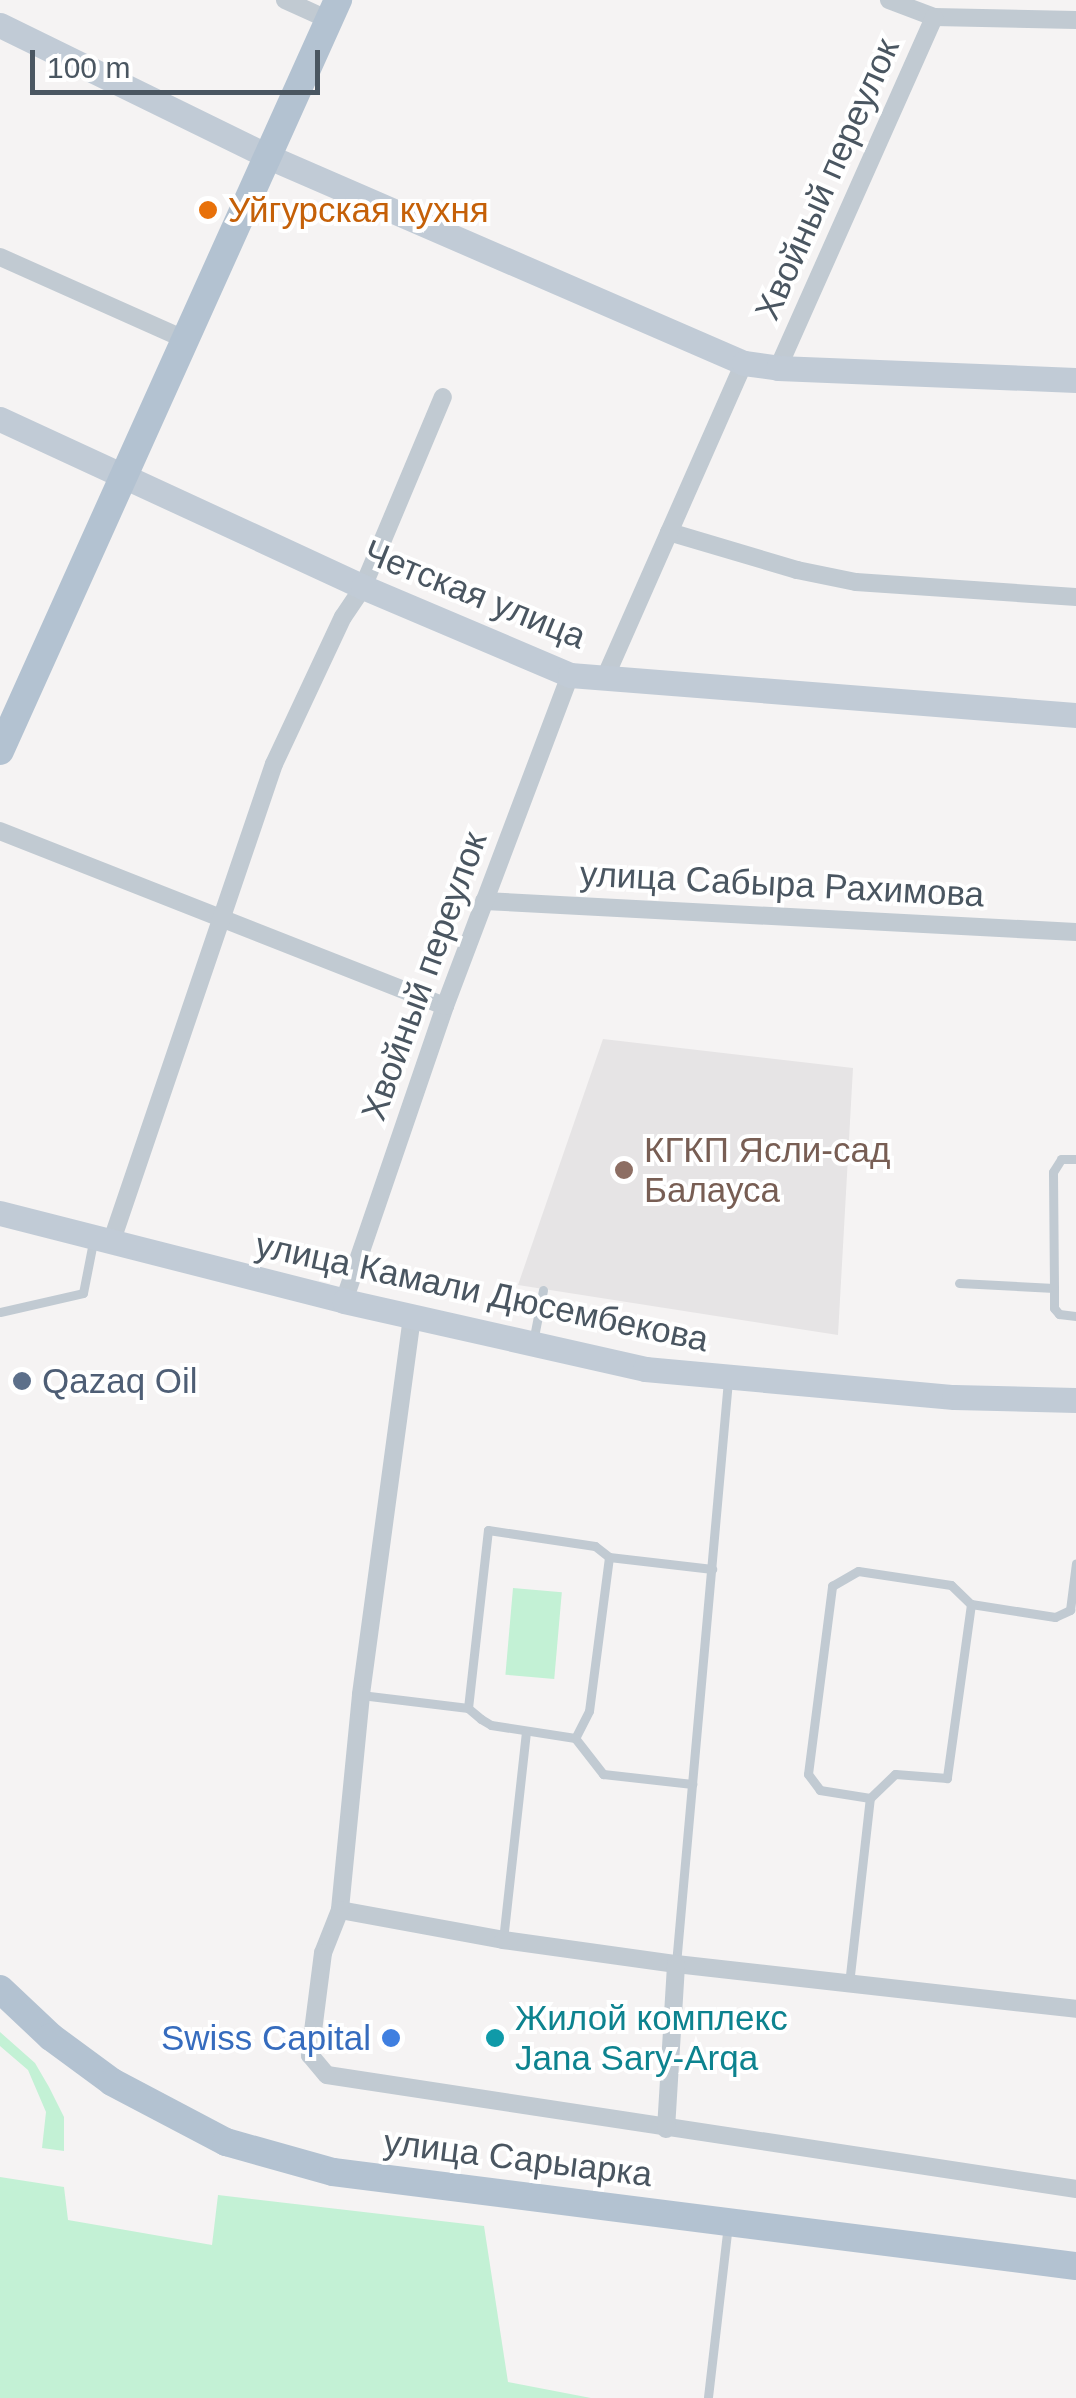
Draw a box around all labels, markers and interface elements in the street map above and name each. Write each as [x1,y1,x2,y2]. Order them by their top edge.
scale bar [35,30,325,92]
street label: Хвойный переулок [746,32,908,326]
text: 100 m [47,51,130,84]
place label: Уйгурская кухня [228,189,489,231]
marker: Уйгурская кухня [197,199,219,221]
street label: Четская улица [358,530,592,658]
street label: Хвойный переулок [352,826,496,1126]
street label: улица Сабыра Рахимова [579,852,985,916]
place label: КГКП Ясли-сад Балауса [644,1129,890,1211]
marker: КГКП Ясли-сад Балауса [613,1159,635,1181]
street label: улица Камали Дюсембекова [252,1223,712,1361]
place label: Qazaq Oil [42,1360,198,1402]
marker: Qazaq Oil [11,1370,33,1392]
place label: Жилой комплекс Jana Sary-Arqa [515,1997,788,2079]
place label: Swiss Capital [161,2017,371,2059]
marker: Swiss Capital [380,2027,402,2049]
marker: Жилой комплекс Jana Sary-Arqa [484,2027,506,2049]
street label: улица Сарыарка [381,2121,655,2195]

